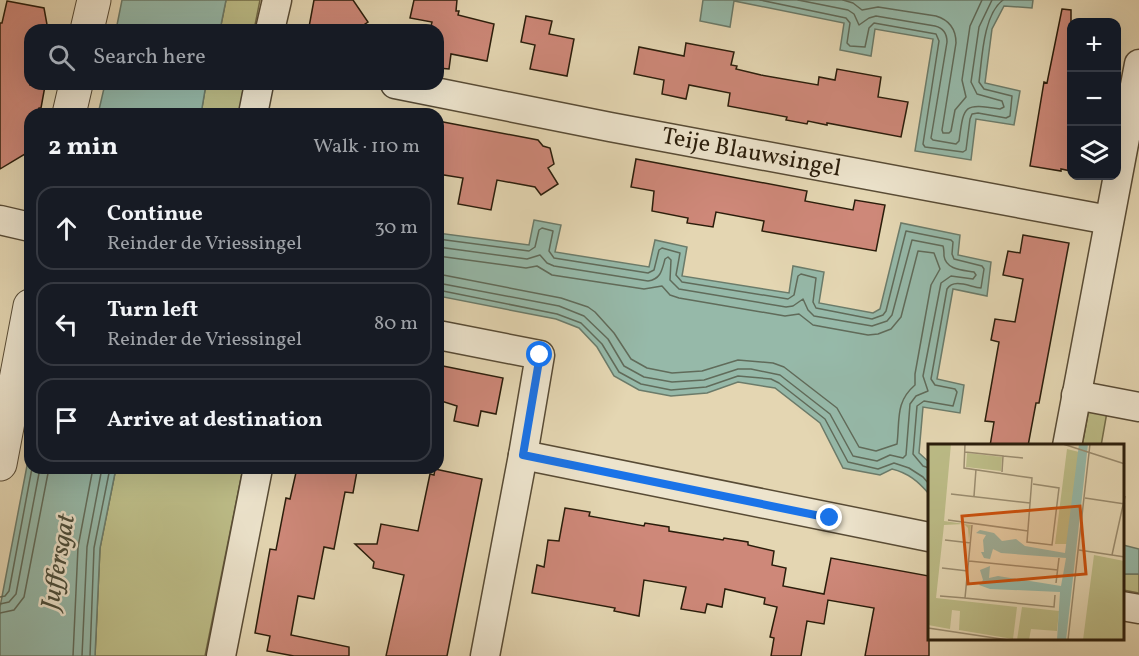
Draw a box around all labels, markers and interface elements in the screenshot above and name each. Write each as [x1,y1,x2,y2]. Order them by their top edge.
map controls [1067,18,1121,180]
button: + [1067,18,1121,72]
search box [24,24,444,90]
icon: search [45,41,78,74]
text: Search here [93,42,206,73]
button: − [1067,72,1121,126]
street label: Teije Blauwsingel [659,120,844,187]
button: layers [1067,126,1121,180]
text: 2 min [48,129,118,165]
text: Walk · 110 m [313,133,420,161]
text: Continue [107,199,203,230]
icon: ahead [50,212,83,245]
text: 30 m [374,214,418,242]
text: Reinder de Vriessingel [107,230,302,258]
text: Turn left [107,295,198,326]
icon: left [50,308,83,341]
text: 80 m [374,310,418,338]
text: Reinder de Vriessingel [107,326,302,354]
route start [526,341,552,367]
icon: arrive [50,404,83,437]
text: Arrive at destination [107,405,323,436]
inset map [928,444,1124,641]
route end [816,504,842,530]
water label: Juffersgat [32,511,85,616]

